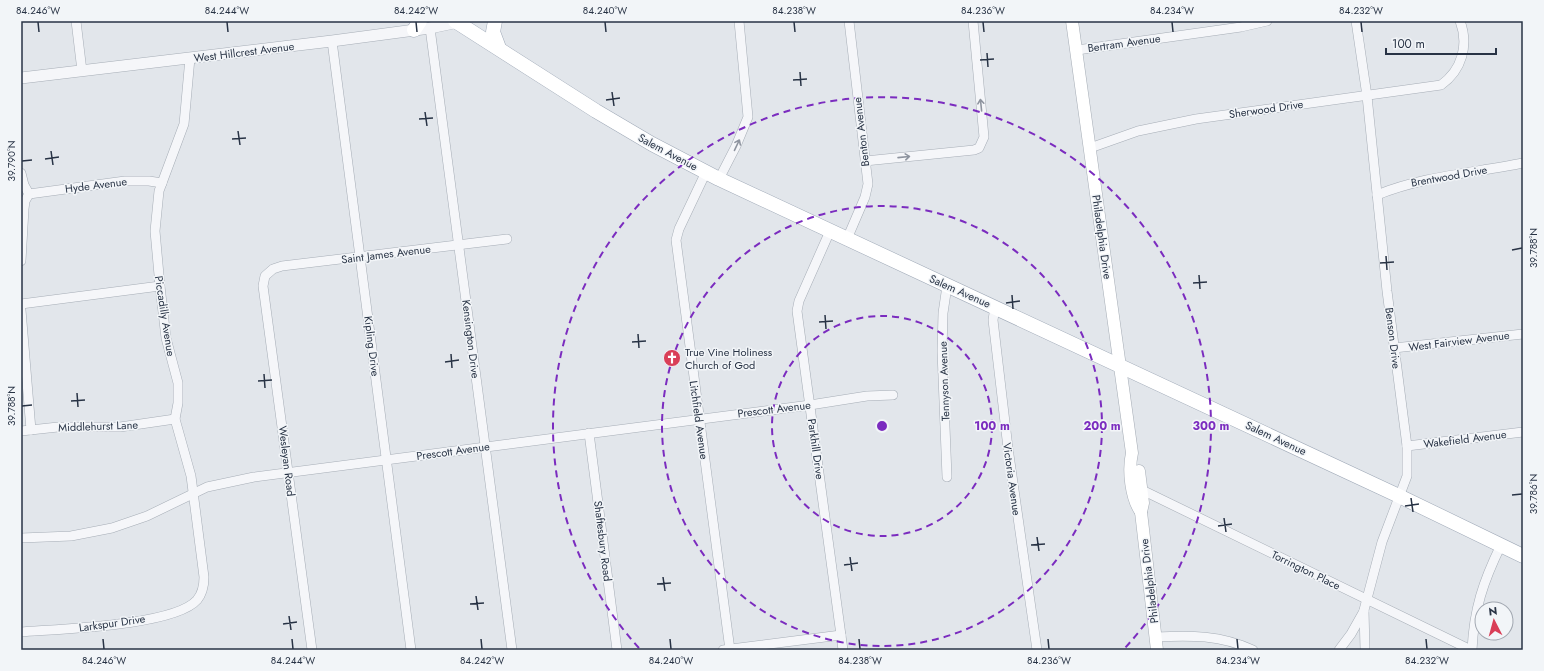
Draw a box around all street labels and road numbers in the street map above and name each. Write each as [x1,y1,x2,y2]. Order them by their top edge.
street label: Bertram Avenue [1087,30,1162,56]
street label: West Hillcrest Avenue [193,38,295,66]
street label: Benton Avenue [849,96,873,168]
street label: Sherwood Drive [1228,96,1305,122]
street label: Salem Avenue [635,130,701,175]
street label: Brentwood Drive [1410,161,1489,191]
street label: Hyde Avenue [64,173,128,197]
street label: Philadelphia Drive [1088,194,1116,280]
street label: Saint James Avenue [340,241,432,267]
street label: Salem Avenue [927,270,994,312]
street label: Piccadilly Avenue [151,275,179,358]
street label: Kensington Drive [458,299,484,379]
street label: Benson Drive [1381,306,1405,370]
street label: Kipling Drive [360,315,384,377]
street label: West Fairview Avenue [1408,327,1511,355]
street label: Tennyson Avenue [935,341,953,421]
street label: Litchfield Avenue [686,380,713,461]
street label: Prescott Avenue [736,397,812,421]
street label: Middlehurst Lane [58,417,139,435]
street label: Salem Avenue [1243,417,1309,459]
street label: Parkhill Drive [804,418,828,481]
street label: Wesleyan Road [275,425,299,497]
street label: Wakefield Avenue [1423,426,1508,452]
street label: Prescott Avenue [415,438,491,464]
street label: Victoria Avenue [999,441,1025,517]
street label: Shaftesbury Road [590,500,616,582]
street label: Philadelphia Drive [1136,538,1162,624]
street label: Torrington Place [1269,546,1343,594]
street label: Larkspur Drive [78,610,147,636]

